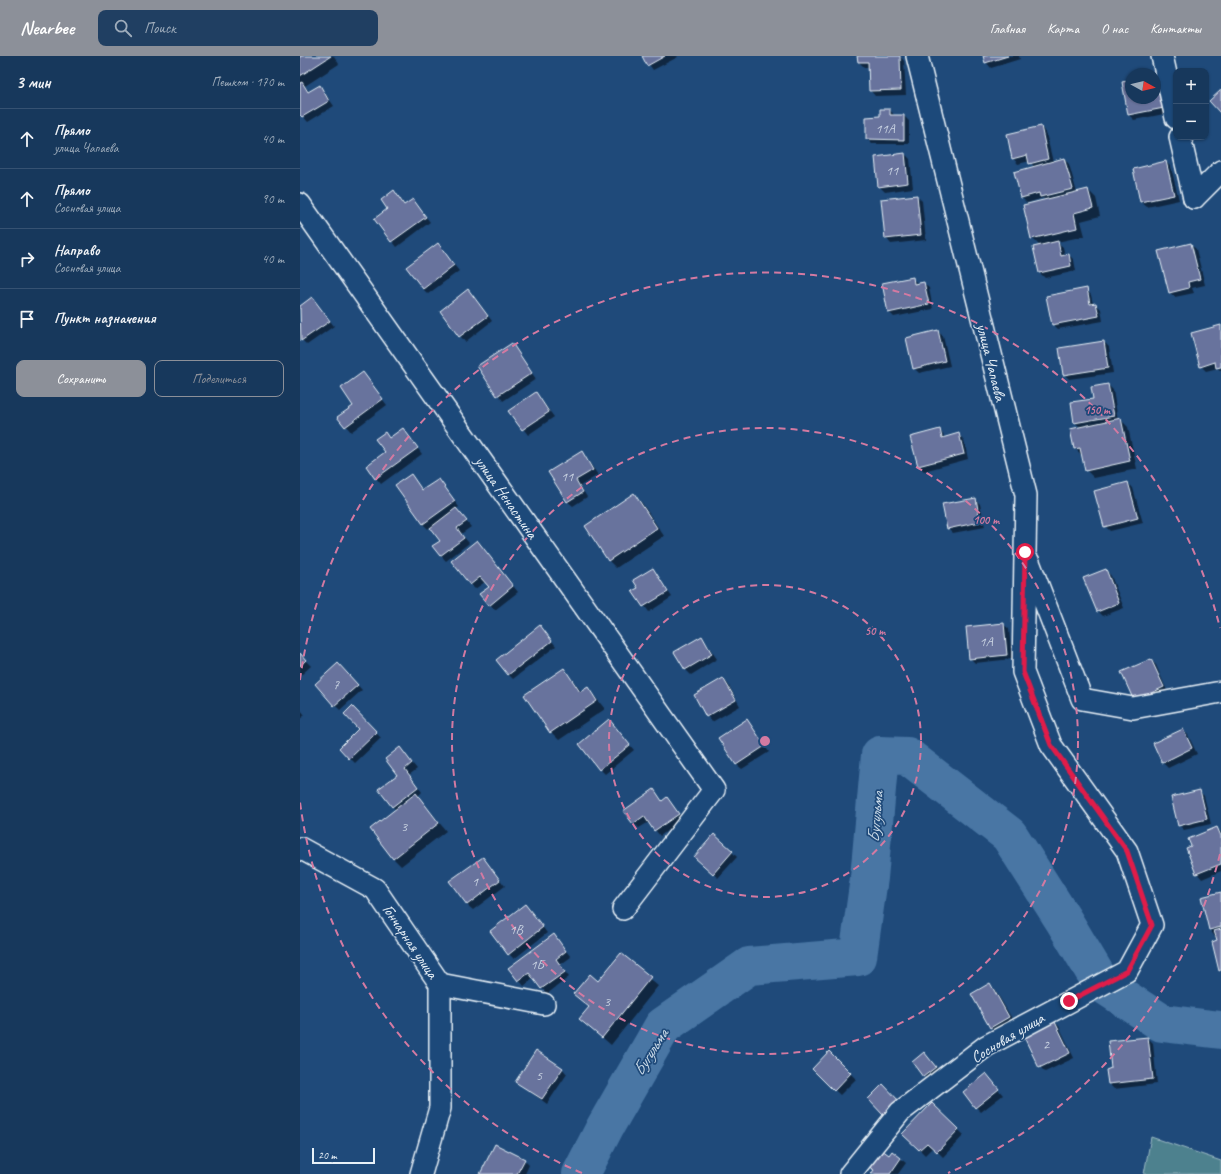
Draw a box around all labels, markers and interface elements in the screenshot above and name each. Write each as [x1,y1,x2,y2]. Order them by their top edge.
search box [98,10,378,46]
text: Nearbee [20,16,74,40]
icon: search [112,17,134,39]
text: Поиск [144,19,176,38]
text: Главная [990,20,1025,37]
text: Карта [1047,20,1079,37]
text: О нас [1101,20,1128,37]
text: Контакты [1150,20,1201,37]
north arrow [1125,68,1161,104]
map controls [1173,68,1209,140]
button: + [1173,68,1209,104]
text: 3 мин [16,72,51,93]
text: Пешком · 170 m [211,74,284,90]
button: − [1173,104,1209,140]
house number: 11А [875,120,896,137]
text: Прямо [54,121,90,140]
icon: ahead [16,128,38,150]
text: 40 m [262,131,284,147]
text: улица Чапаева [54,140,119,156]
house number: 11 [886,162,899,179]
text: Прямо [54,181,90,200]
icon: ahead [16,188,38,210]
text: 90 m [262,191,284,207]
text: Сосновая улица [54,200,120,216]
text: Направо [54,241,100,260]
icon: right [16,248,38,270]
text: 40 m [262,251,284,267]
text: Сосновая улица [54,260,120,276]
icon: arrive [16,308,38,330]
text: Пункт назначения [54,309,156,328]
street label: улица Чапаева [971,320,1011,404]
button: Сохранить [16,360,146,397]
button: Поделиться [154,360,284,397]
text: 150 m [1084,402,1111,418]
street label: улица Ненастина [470,451,543,544]
house number: 11 [561,468,574,485]
text: 100 m [973,512,1000,528]
route start [1016,543,1034,561]
text: 50 m [865,623,886,639]
house number: 1А [979,633,994,650]
house number: 7 [333,676,340,693]
centre of rings [758,734,772,748]
water label: Бугульма [863,789,888,843]
house number: 3 [401,818,409,835]
house number: 1 [472,873,479,890]
street label: Гончарная улица [378,900,443,984]
house number: 1В [509,921,525,938]
house number: 1Б [530,956,547,973]
route end [1060,992,1078,1010]
house number: 3 [604,993,612,1010]
street label: Сосновая улица [967,1008,1049,1067]
water label: Бугульма [628,1023,674,1080]
house number: 2 [1043,1036,1051,1053]
house number: 5 [536,1067,543,1084]
scale bar [312,1146,375,1165]
text: 20 m [318,1148,337,1162]

